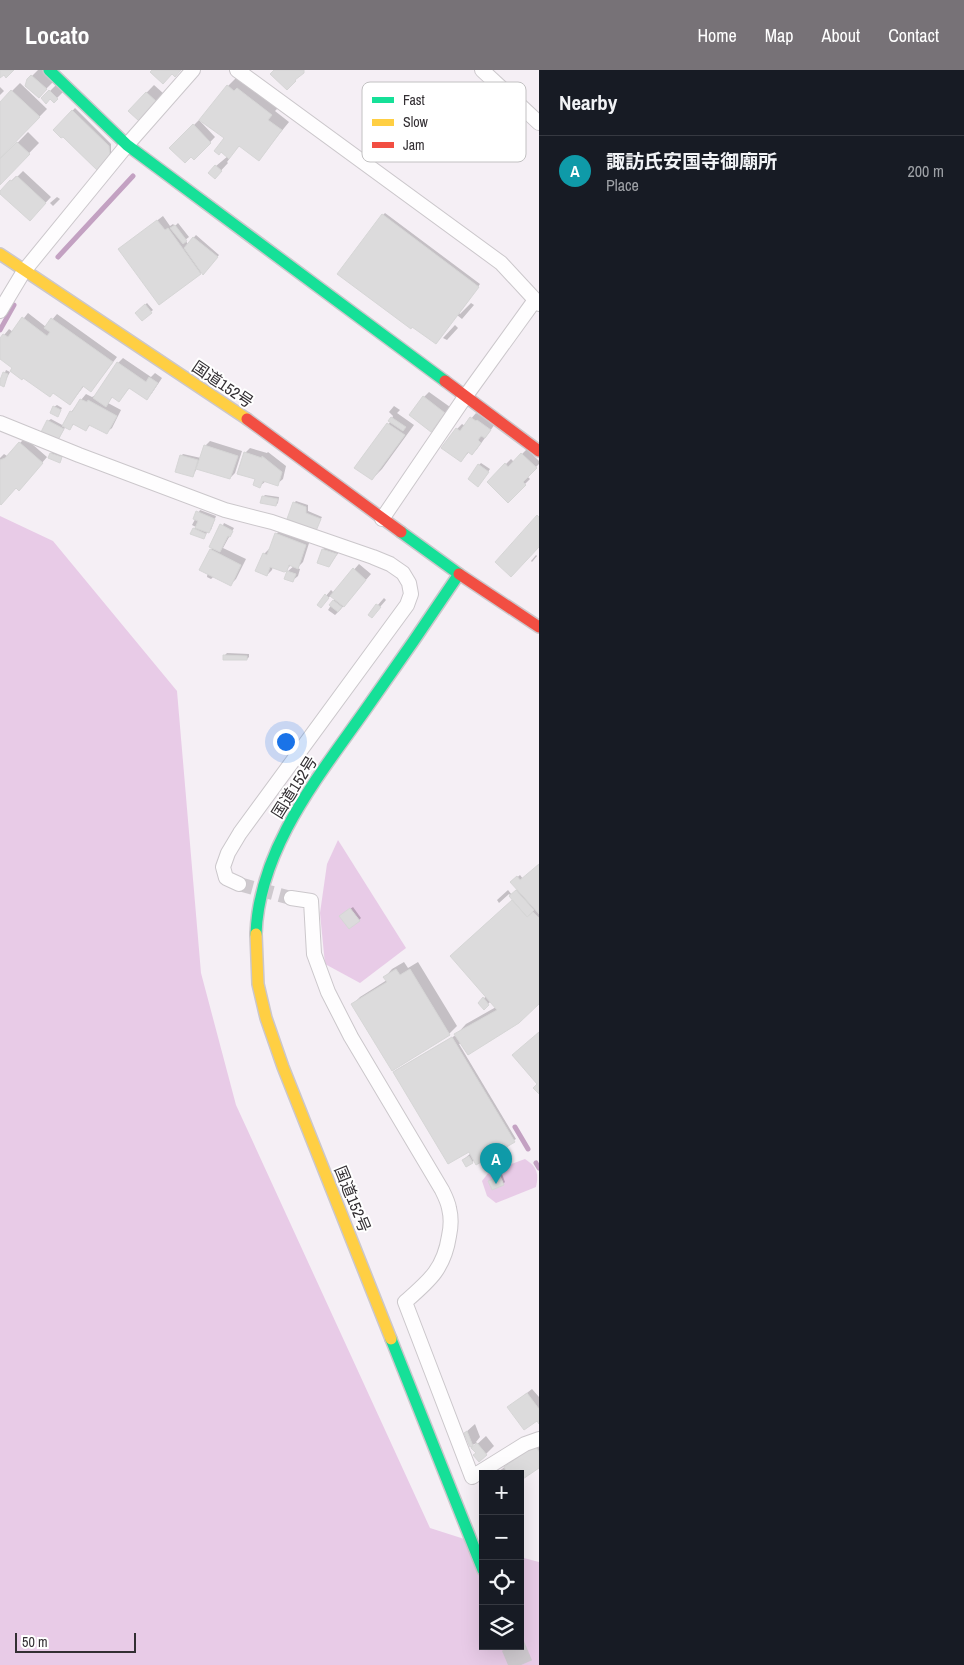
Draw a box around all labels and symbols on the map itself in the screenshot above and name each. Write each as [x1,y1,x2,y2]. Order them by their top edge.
legend [362,82,526,162]
text: Fast [403,91,425,109]
text: Slow [403,113,429,131]
text: Jam [403,136,425,154]
street label: 国道152号 [188,355,258,413]
your location [273,729,299,755]
street label: 国道152号 [266,752,322,822]
pin: A [480,1143,512,1184]
street label: 国道152号 [330,1162,376,1236]
scale bar [15,1630,136,1653]

